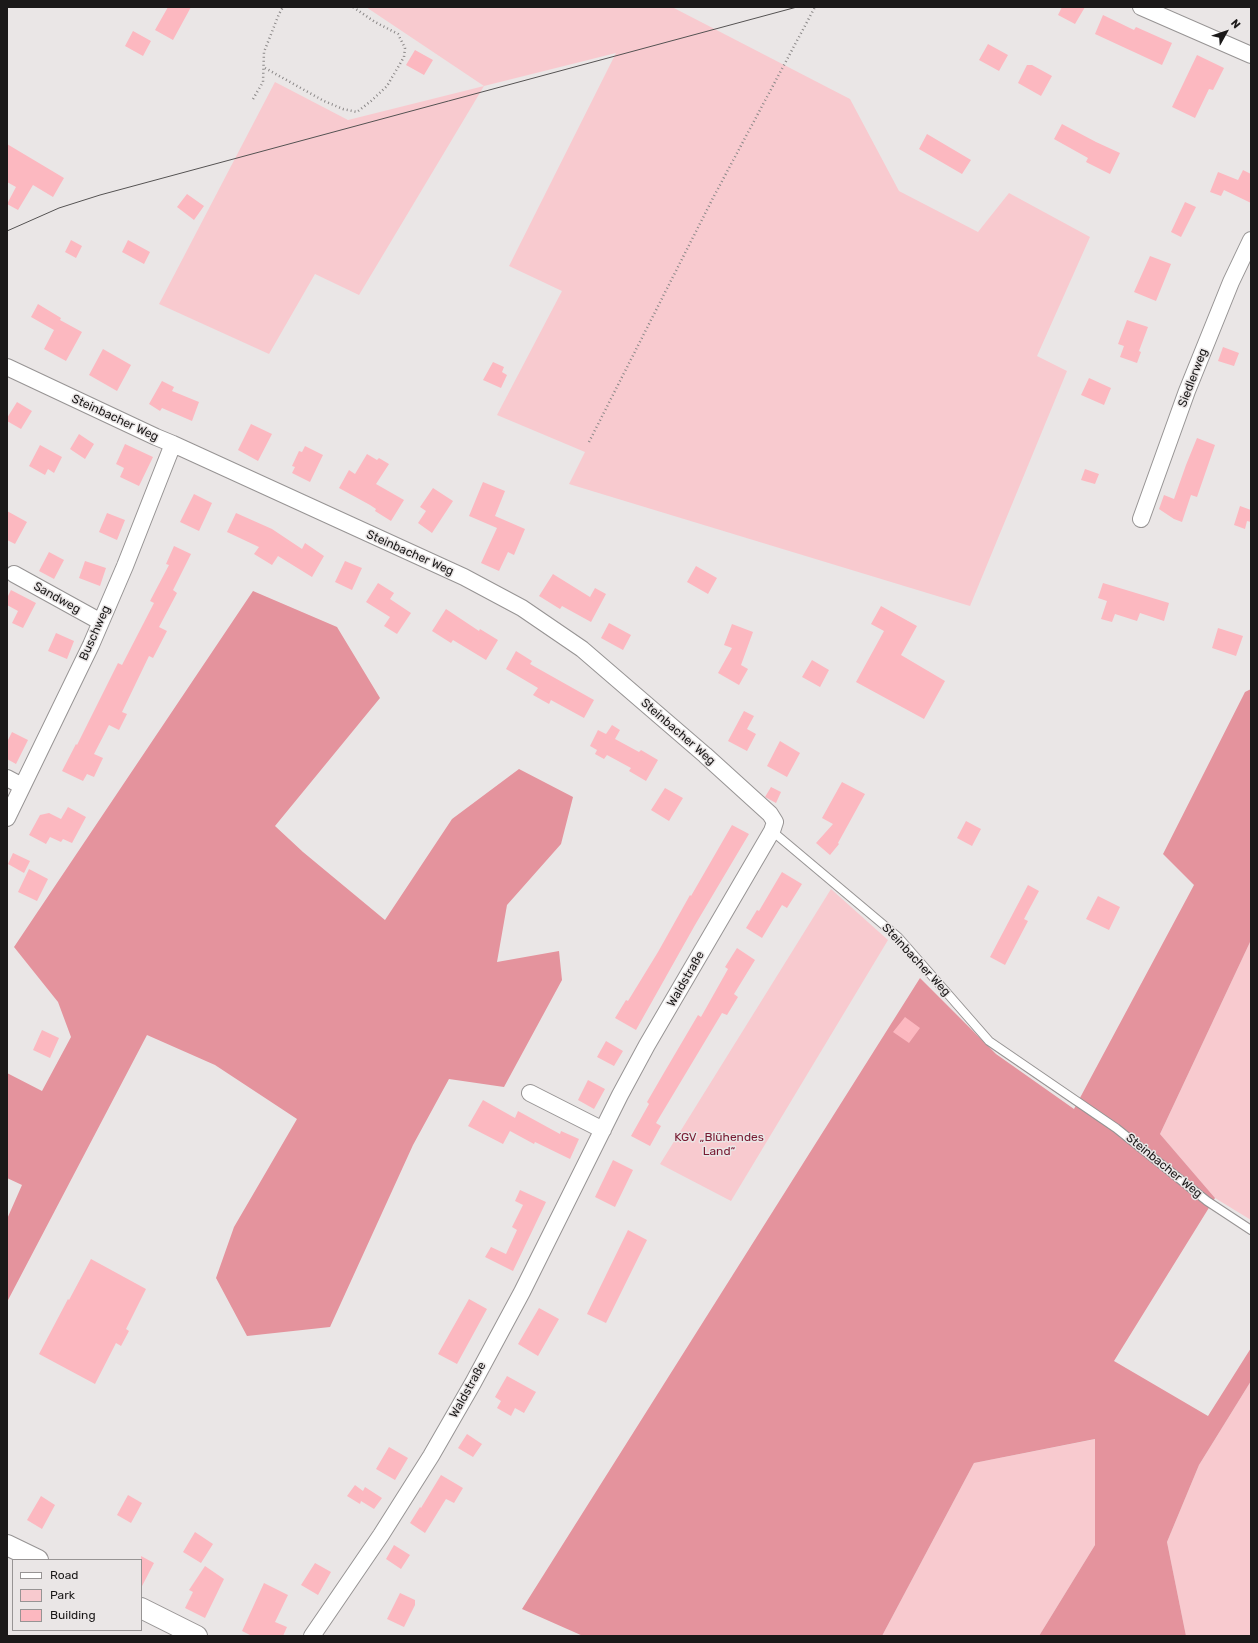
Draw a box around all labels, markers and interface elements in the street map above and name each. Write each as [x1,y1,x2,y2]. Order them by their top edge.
north arrow [1206,12,1246,52]
text: N [1228,17,1243,31]
street label: Siedlerweg [1175,347,1211,409]
street label: Steinbacher Weg [69,392,161,444]
street label: Steinbacher Weg [364,527,456,579]
street label: Sandweg [31,579,83,617]
street label: Buschweg [77,603,113,663]
street label: Steinbacher Weg [638,696,718,768]
street label: Steinbacher Weg [879,921,953,999]
street label: Waldstraße [664,949,708,1009]
park label: KGV „Blühendes Land“ [674,1131,764,1159]
street label: Steinbacher Weg [1123,1131,1205,1201]
street label: Waldstraße [447,1360,489,1420]
legend [12,1559,142,1631]
text: Road [50,1568,78,1582]
text: Park [50,1588,75,1602]
text: Building [50,1608,96,1622]

